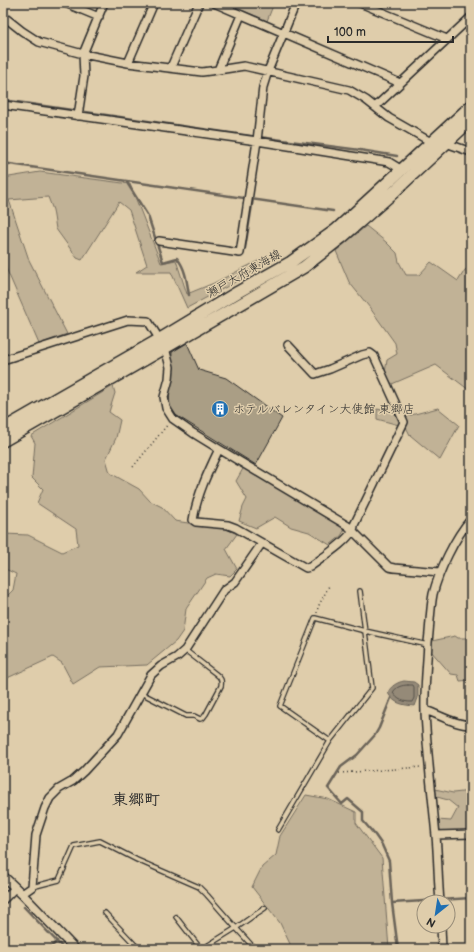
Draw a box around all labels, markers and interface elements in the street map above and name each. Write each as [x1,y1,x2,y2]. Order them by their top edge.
scale bar [328,18,453,44]
text: 100 m [334,25,366,40]
street label: 瀬戸大府東海線 [204,247,284,301]
building icon: ホテルバレンタイン大使館 東郷店 [210,399,230,419]
place label: ホテルバレンタイン大使館 東郷店 [233,402,415,417]
district label: 東郷町 [112,791,160,810]
north arrow [416,894,456,934]
text: N [424,915,438,930]

